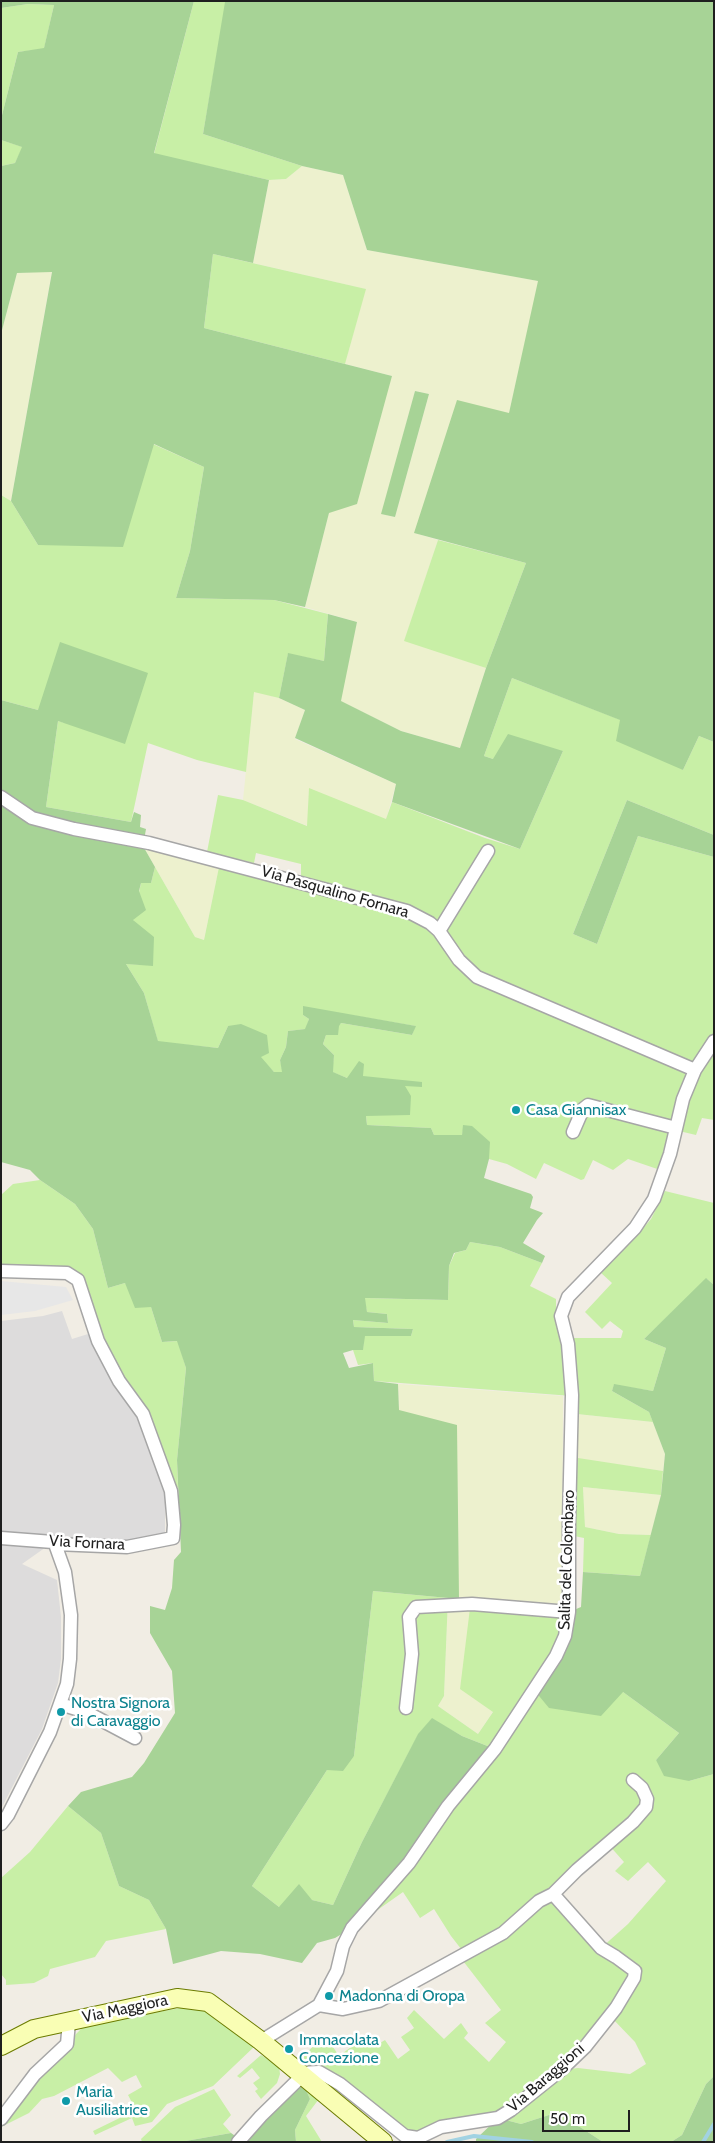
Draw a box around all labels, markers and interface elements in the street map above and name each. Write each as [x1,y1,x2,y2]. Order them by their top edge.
street label: Via Pasqualino Fornara [259,862,411,922]
place label: Casa Giannisax [526,1100,626,1120]
marker: Casa Giannisax [510,1104,522,1116]
street label: Salita del Colombaro [555,1489,579,1631]
street label: Via Fornara [49,1531,125,1555]
place label: Nostra Signora di Caravaggio [71,1693,170,1731]
marker: Nostra Signora di Caravaggio [55,1706,67,1718]
place label: Madonna di Oropa [339,1986,465,2006]
marker: Madonna di Oropa [323,1990,335,2002]
street label: Via Maggiora [81,1991,169,2027]
place label: Immacolata Concezione [299,2030,379,2068]
street label: Via Baraggioni [504,2039,588,2117]
marker: Immacolata Concezione [283,2043,295,2055]
place label: Maria Ausiliatrice [76,2082,148,2120]
marker: Maria Ausiliatrice [60,2095,72,2107]
scale bar [545,2100,632,2132]
text: 50 m [550,2110,585,2128]

